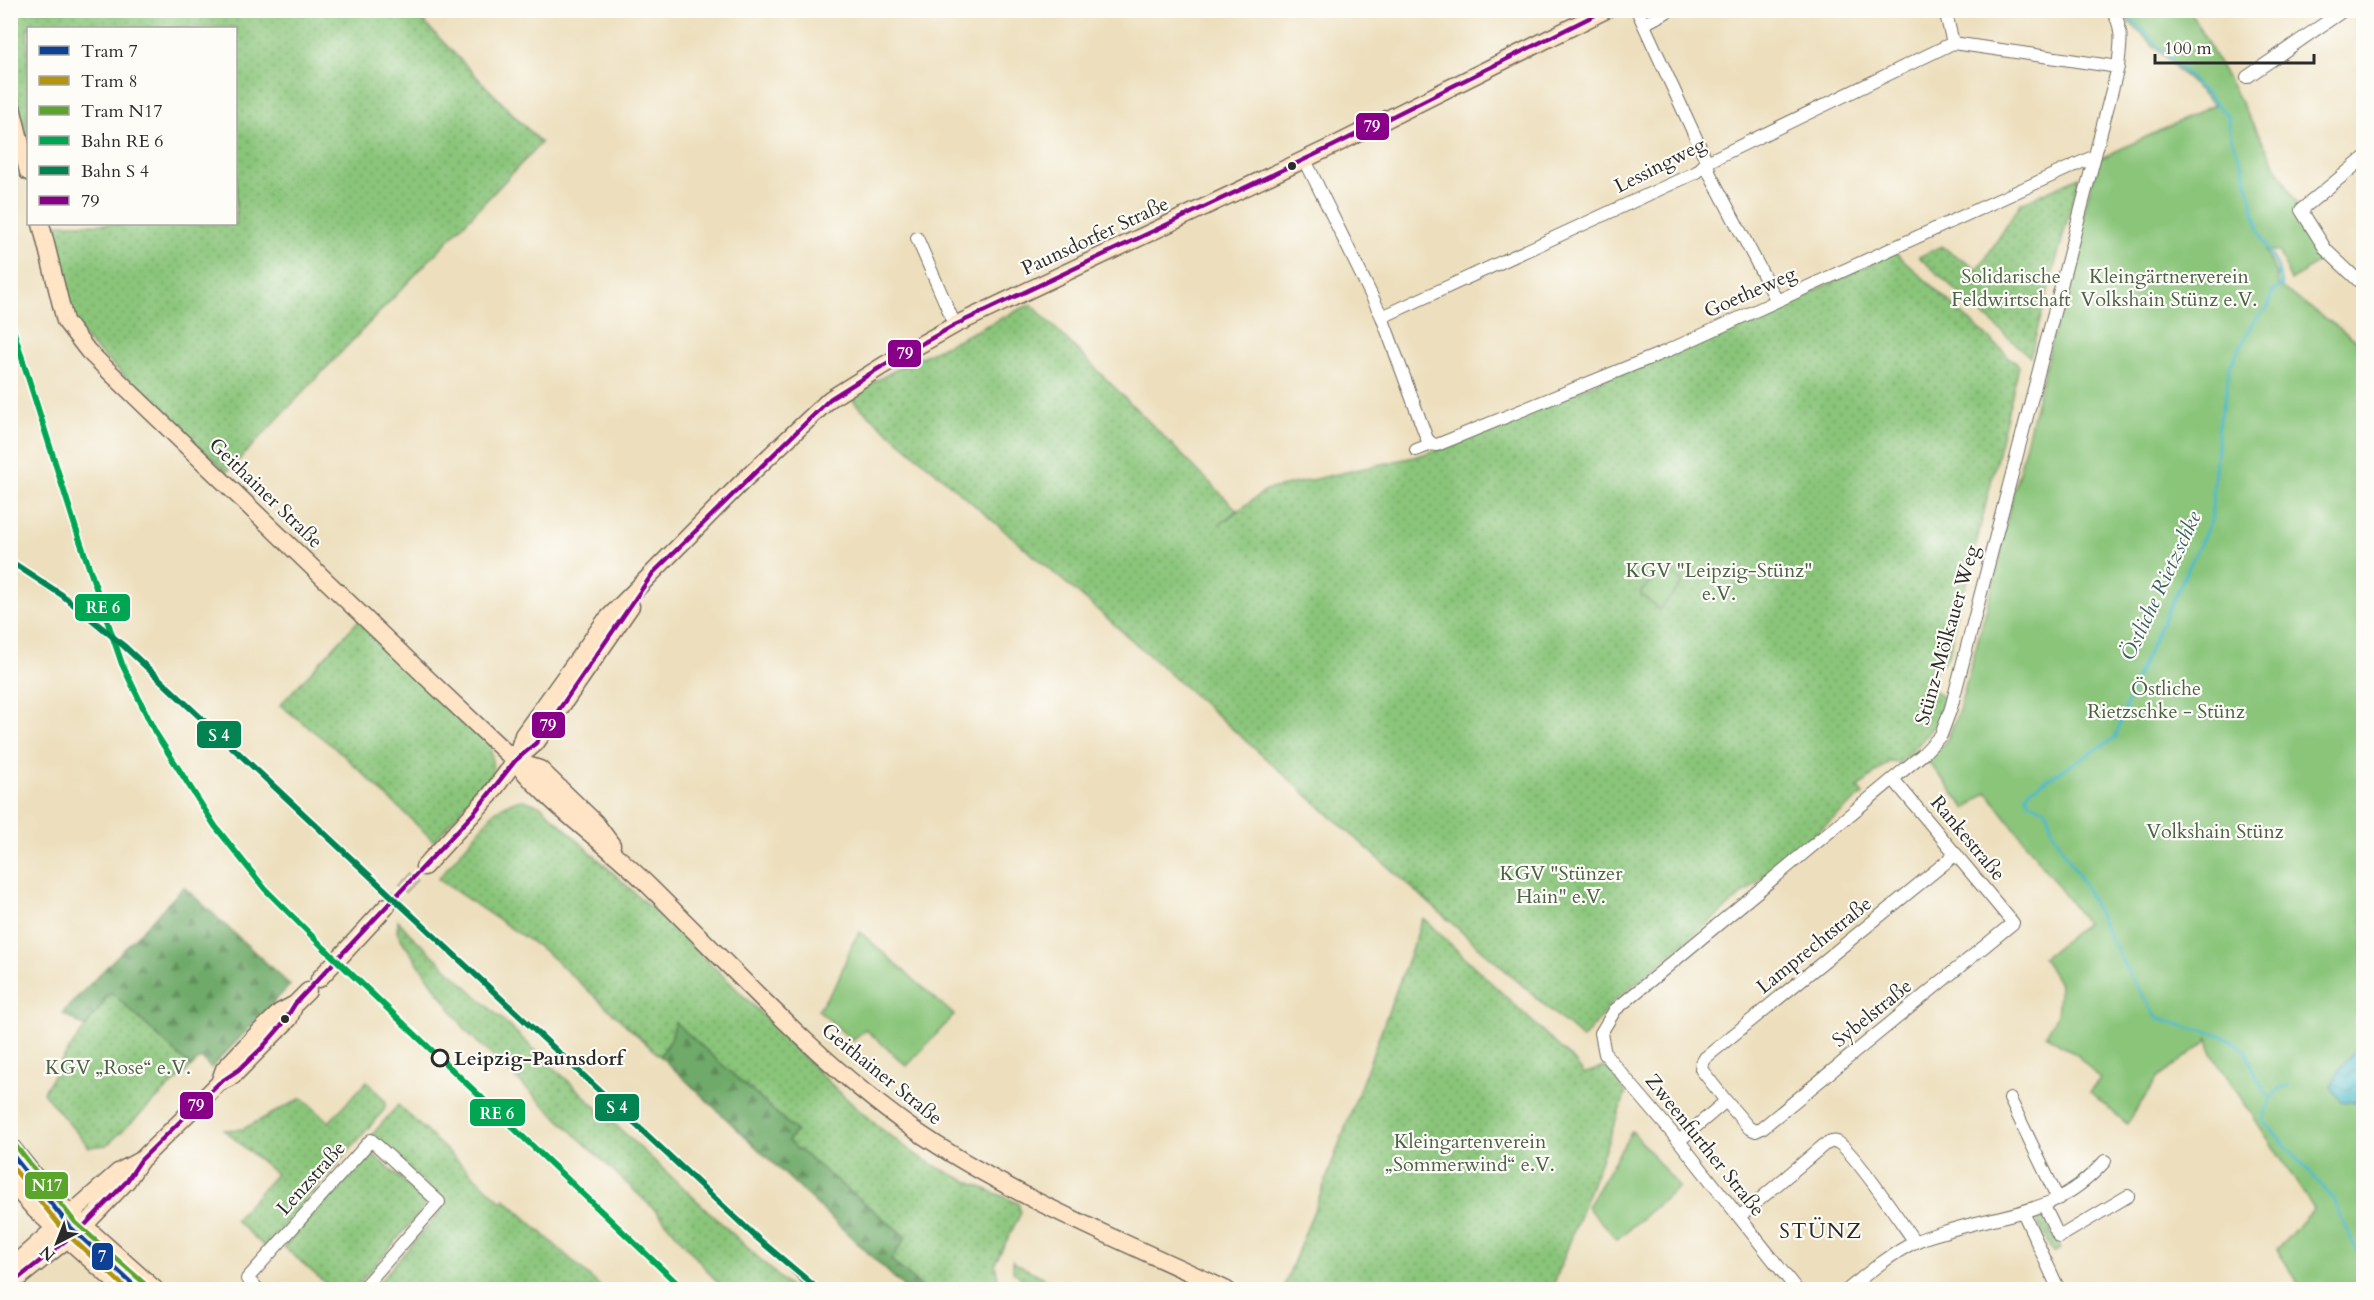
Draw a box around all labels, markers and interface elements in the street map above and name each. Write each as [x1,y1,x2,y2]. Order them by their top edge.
legend [27,27,237,225]
scale bar [2155,27,2314,65]
text: 100 m [2164,36,2212,61]
text: Tram 7 [81,39,138,64]
text: Tram 8 [81,69,138,94]
text: Tram N17 [81,99,162,124]
line badge: 79 [1355,112,1390,141]
text: 79 [1364,116,1380,138]
text: Bahn RE 6 [81,129,164,154]
street label: Lessingweg [1610,130,1711,200]
text: Bahn S 4 [81,159,149,184]
unlabelled marker [1286,160,1298,172]
text: 79 [81,189,99,214]
street label: Paunsdorfer Straße [1017,190,1173,282]
street label: Goetheweg [1700,259,1801,324]
park label: Solidarische Feldwirtschaft [1951,263,2071,313]
park label: Kleingärtnerverein Volkshain Stünz e.V. [2081,263,2257,313]
line badge: 79 [887,339,922,368]
text: 79 [897,343,913,365]
street label: Geithainer Straße [203,432,329,554]
water label: Östliche Rietzschke [2114,506,2209,665]
street label: Stünz-Mölkauer Weg [1908,541,1986,728]
park label: KGV "Leipzig-Stünz" e.V. [1626,557,1812,607]
line badge: RE 6 [74,593,131,622]
text: RE 6 [86,597,120,619]
park label: Östliche Rietzschke - Stünz [2087,675,2245,725]
line badge: 79 [531,711,566,739]
text: 79 [540,715,556,737]
line badge: S 4 [196,720,242,749]
text: S 4 [209,725,229,747]
street label: Rankestraße [1924,790,2012,886]
park label: Volkshain Stünz [2146,818,2284,845]
park label: KGV "Stünzer Hain" e.V. [1500,860,1623,910]
street label: Lamprechtstraße [1751,890,1877,1000]
street label: Sybelstraße [1826,972,1918,1054]
unlabelled marker [279,1013,291,1025]
street label: Geithainer Straße [816,1017,948,1131]
place label: Leipzig-Paunsdorf [454,1045,626,1072]
marker: Leipzig-Paunsdorf [431,1049,449,1067]
park label: KGV „Rose“ e.V. [45,1054,191,1081]
street label: Zweenfurther Straße [1639,1068,1771,1222]
line badge: 79 [179,1091,214,1120]
line badge: S 4 [594,1093,640,1122]
text: 79 [188,1095,204,1117]
text: S 4 [607,1097,627,1119]
line badge: RE 6 [469,1098,526,1127]
text: RE 6 [480,1103,514,1125]
park label: Kleingartenverein „Sommerwind“ e.V. [1385,1128,1555,1178]
street label: Lenzstraße [270,1135,352,1221]
line badge: N17 [24,1171,69,1200]
text: N17 [32,1175,62,1197]
north arrow [27,1213,87,1273]
district label: STÜNZ [1779,1217,1863,1246]
text: N [35,1241,60,1266]
line badge: 7 [91,1242,114,1271]
text: 7 [98,1246,106,1268]

